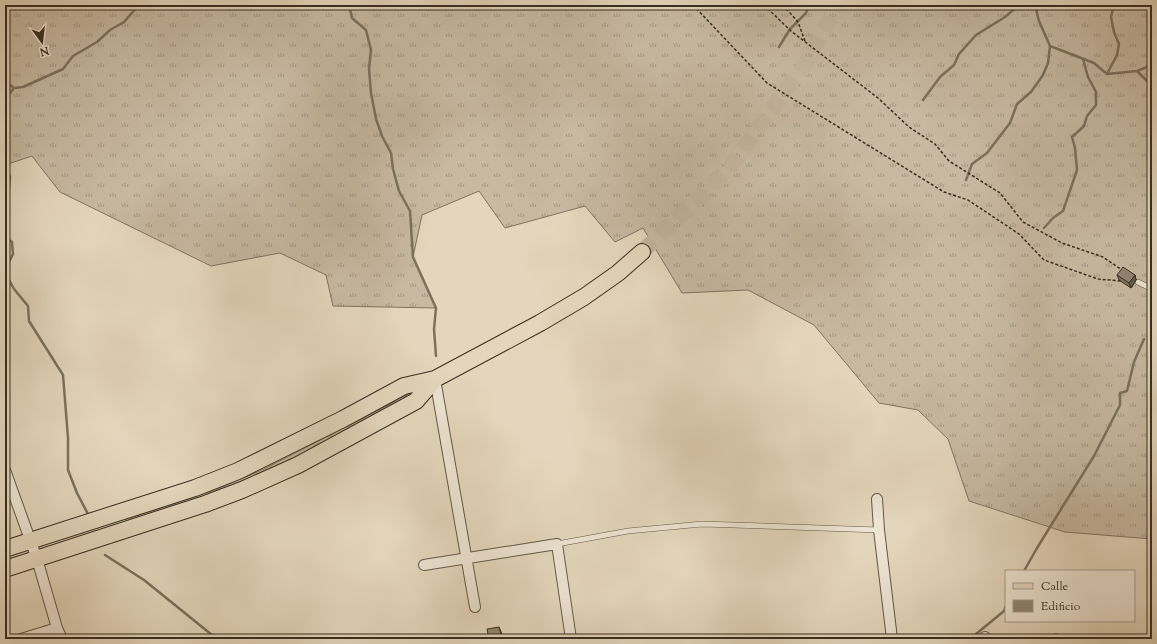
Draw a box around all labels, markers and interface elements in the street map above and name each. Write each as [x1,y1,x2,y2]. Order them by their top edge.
north arrow [22,22,62,62]
text: N [38,42,52,60]
legend [1005,570,1135,622]
text: Calle [1041,578,1069,596]
text: Edificio [1041,598,1081,616]

